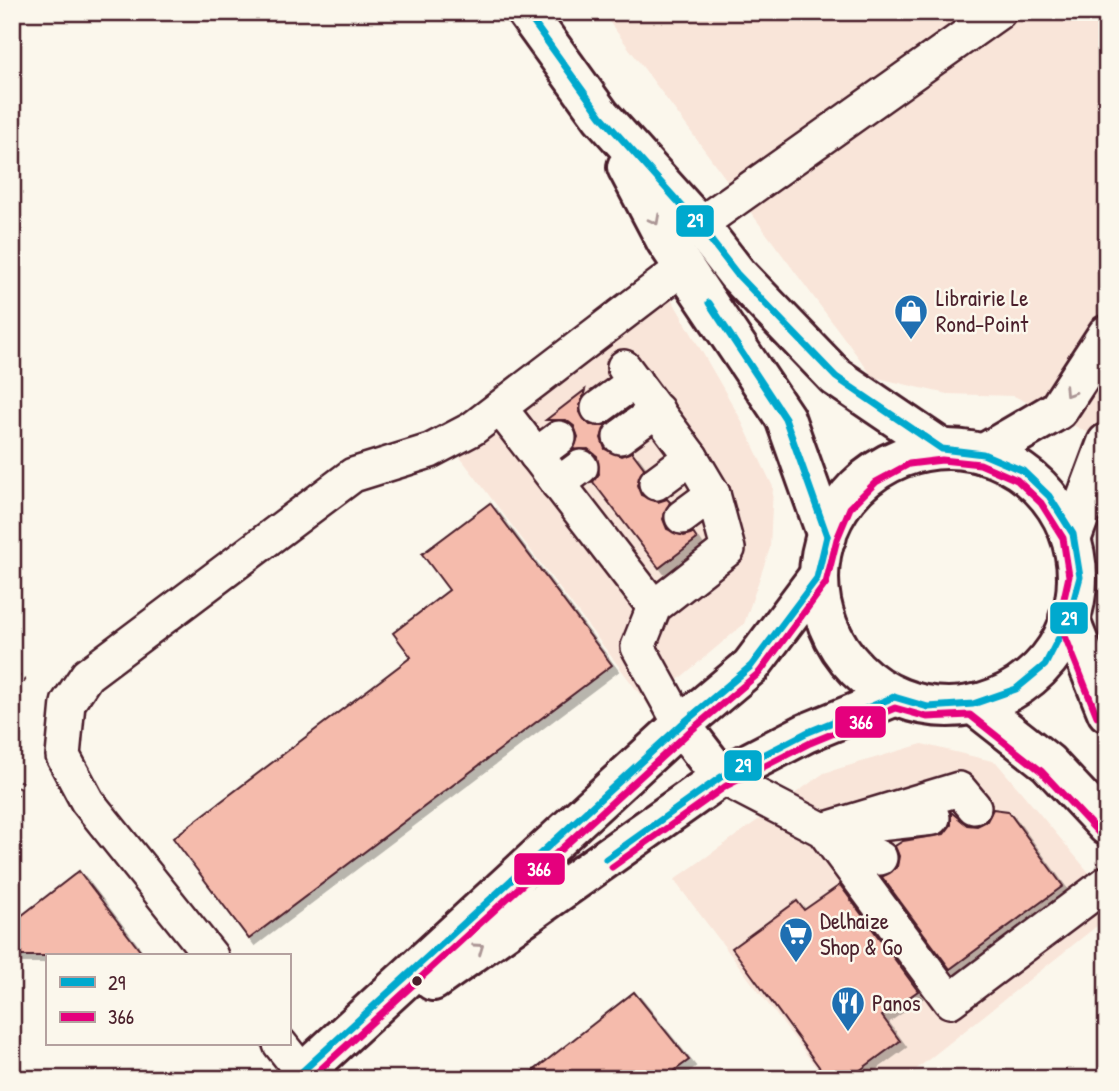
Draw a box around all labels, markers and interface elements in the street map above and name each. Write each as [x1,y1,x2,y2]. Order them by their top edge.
line badge: 29 [675,204,715,238]
text: 29 [687,207,703,233]
one-way arrow [647,213,660,225]
place label: Librairie Le Rond-Point [936,282,1029,339]
shop icon: Librairie Le Rond-Point [892,292,930,341]
one-way arrow [1065,384,1078,397]
line badge: 29 [1049,601,1089,635]
text: 29 [1061,605,1077,631]
line badge: 366 [834,705,887,739]
text: 366 [849,709,873,735]
line badge: 29 [723,749,763,782]
text: 29 [735,752,751,778]
line badge: 366 [513,852,566,886]
text: 366 [527,856,551,882]
place label: Delhaize Shop & Go [820,905,902,962]
supermarket icon: Delhaize Shop & Go [777,915,815,964]
one-way arrow [471,944,484,956]
legend [46,954,290,1046]
text: 29 [108,968,126,997]
unlabelled marker [410,974,424,988]
restaurant icon: Panos [829,984,867,1033]
place label: Panos [872,987,921,1018]
text: 366 [108,1002,134,1031]

